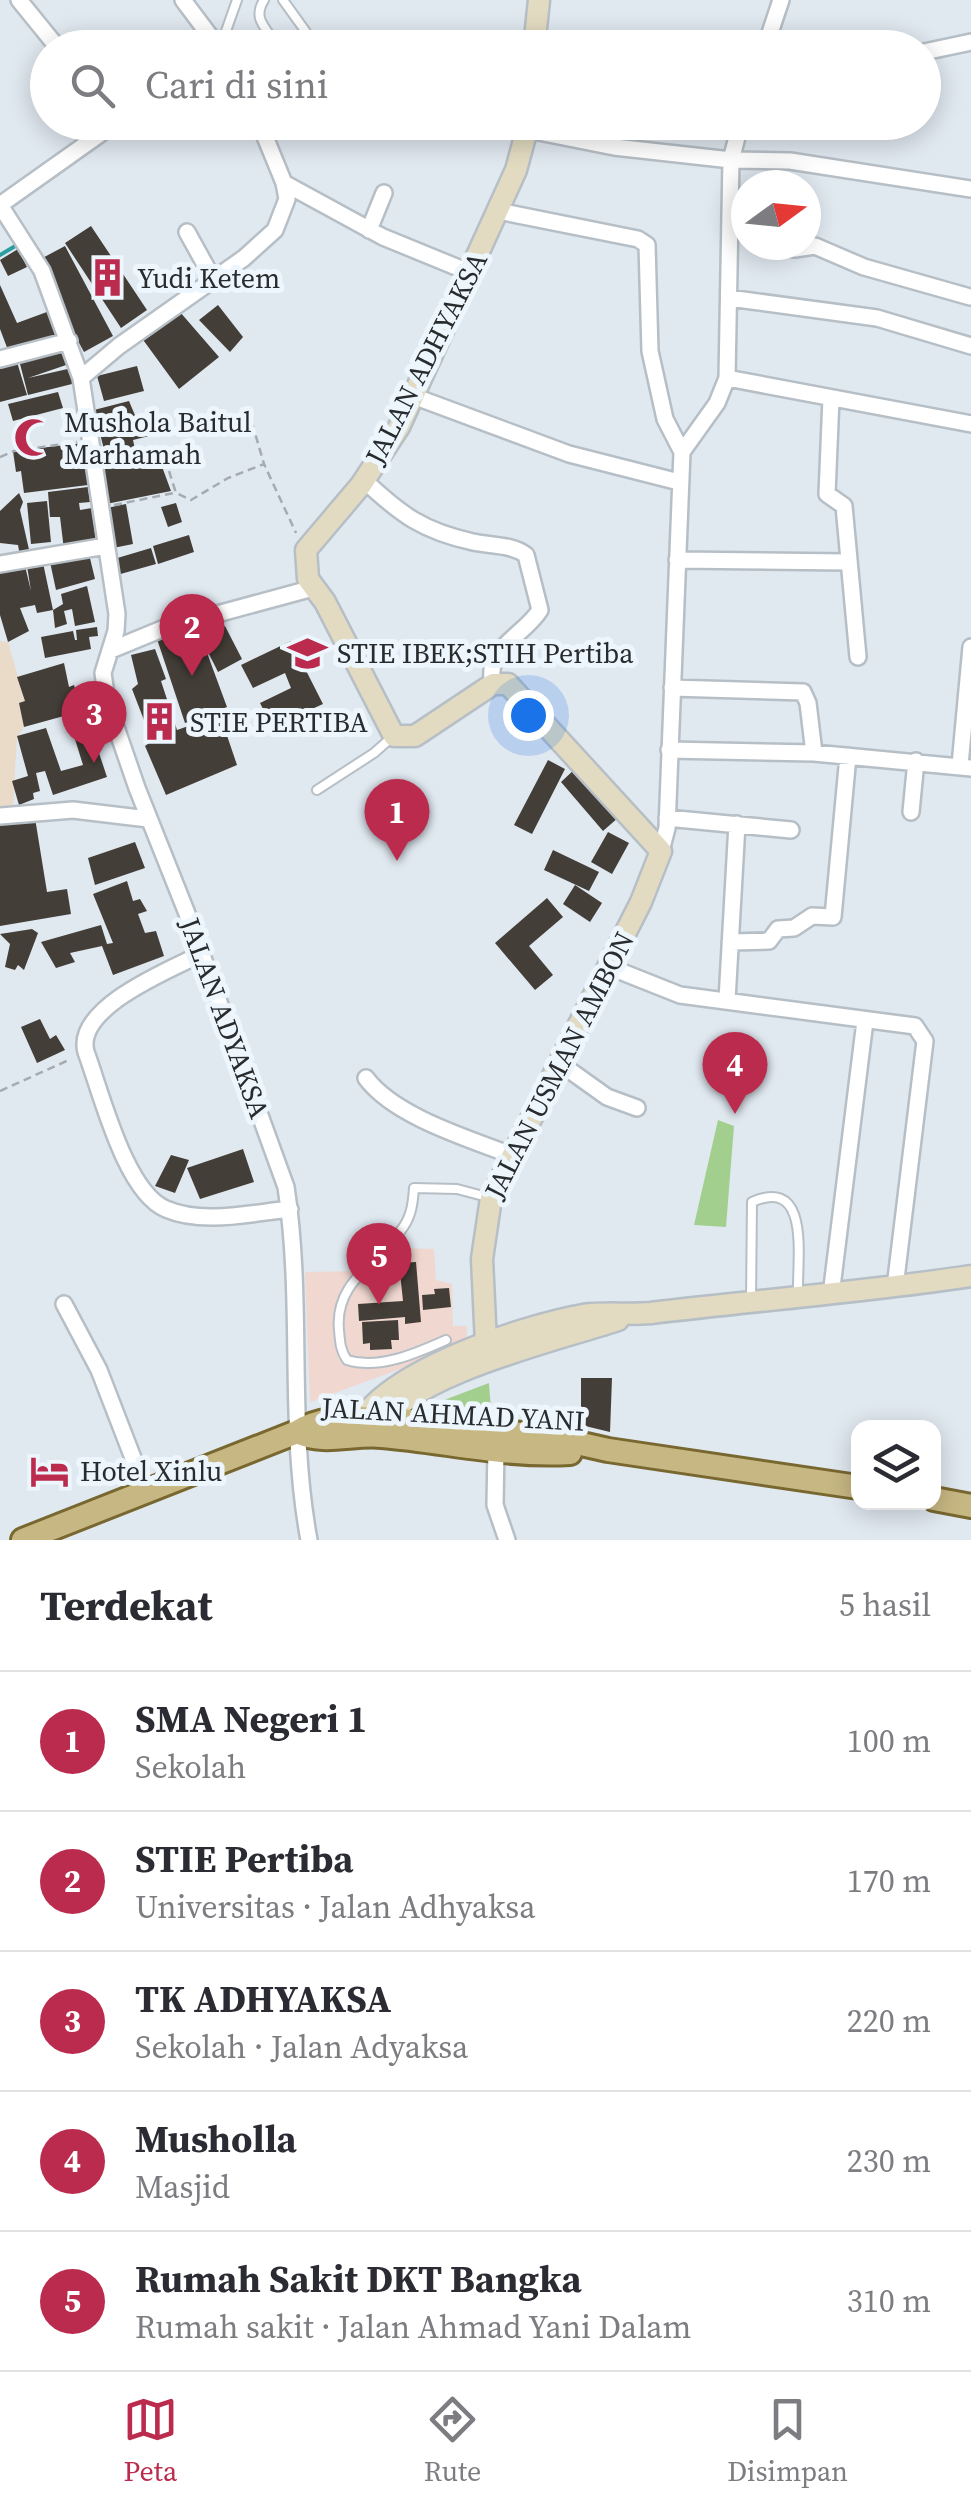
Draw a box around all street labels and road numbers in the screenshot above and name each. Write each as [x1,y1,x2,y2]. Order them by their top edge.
street label: JALAN ADHYAKSA [356,245,496,472]
street label: JALAN ADYAKSA [171,911,279,1124]
street label: JALAN USMAN AMBON [475,925,643,1206]
street label: JALAN AHMAD YANI [319,1388,586,1440]

